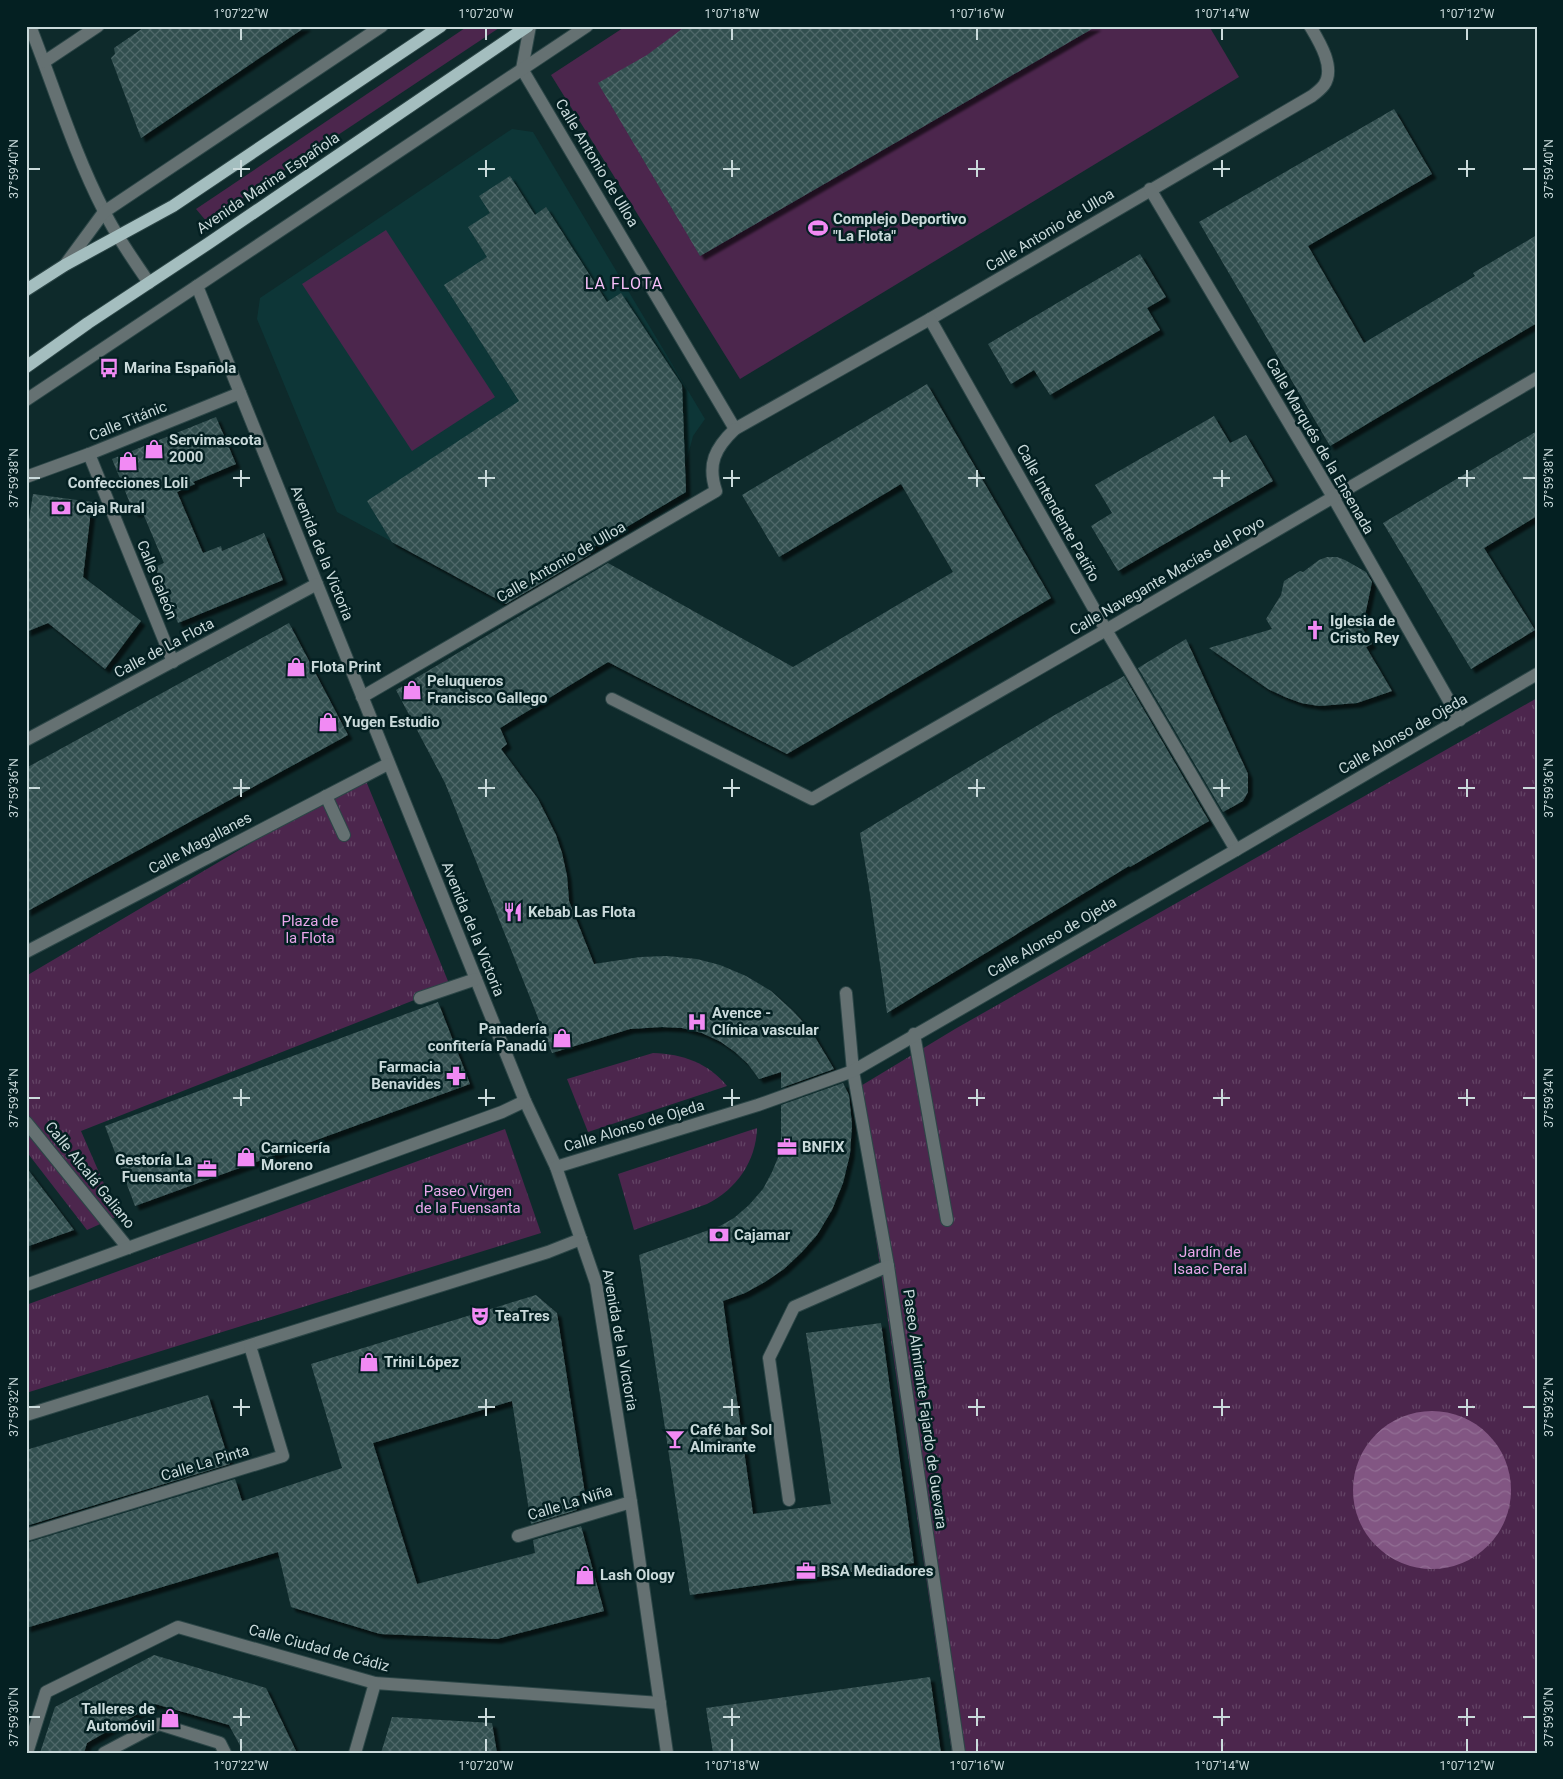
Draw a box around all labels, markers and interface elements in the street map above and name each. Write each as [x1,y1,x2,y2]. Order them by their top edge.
text: 1°07'22"W [214,7,269,21]
text: 1°07'20"W [459,7,514,21]
text: 1°07'18"W [705,7,760,21]
text: 1°07'16"W [950,7,1005,21]
text: 1°07'14"W [1195,7,1250,21]
text: 1°07'12"W [1440,7,1495,21]
street label: Calle Antonio de Ulloa [552,96,642,230]
street label: Avenida Marina Española [193,128,343,238]
text: 37°59'40"N [7,139,21,199]
text: 37°59'40"N [1542,139,1556,199]
street label: Calle Antonio de Ulloa [983,185,1117,275]
place label: Complejo Deportivo "La Flota" [833,210,967,245]
sports icon: Complejo Deportivo "La Flota" [807,217,829,239]
district label: LA FLOTA [585,274,663,293]
street label: Calle Marqués de la Ensenada [1262,355,1378,537]
bus stop icon: Marina Española [98,357,120,379]
place label: Marina Española [124,359,236,377]
street label: Calle Titánic [87,397,170,445]
place label: Servimascota 2000 [169,431,262,466]
shop icon: Servimascota 2000 [143,438,165,460]
street label: Calle Intendente Patiño [1013,441,1103,585]
text: 37°59'38"N [7,448,21,508]
text: 37°59'38"N [1542,448,1556,508]
shop icon: Confecciones Loli [117,450,139,472]
place label: Confecciones Loli [68,474,188,492]
street label: Avenida de la Victoria [287,483,357,623]
bank icon: Caja Rural [50,497,72,519]
place label: Caja Rural [76,499,145,517]
street label: Calle Navegante Macías del Poyo [1066,513,1268,639]
street label: Calle Antonio de Ulloa [493,518,629,606]
street label: Calle Galeón [133,538,181,622]
place label: Iglesia de Cristo Rey [1330,612,1400,647]
street label: Calle de La Flota [111,614,217,682]
church icon: Iglesia de Cristo Rey [1304,619,1326,641]
shop icon: Flota Print [285,656,307,678]
place label: Flota Print [311,658,381,676]
place label: Peluqueros Francisco Gallego [427,672,548,707]
shop icon: Peluqueros Francisco Gallego [401,679,423,701]
street label: Calle Alonso de Ojeda [1335,690,1471,778]
shop icon: Yugen Estudio [317,711,339,733]
place label: Yugen Estudio [343,713,440,731]
text: 37°59'36"N [7,758,21,818]
text: 37°59'36"N [1542,758,1556,818]
street label: Calle Magallanes [145,808,255,878]
street label: Avenida de la Victoria [438,859,508,999]
street label: Calle Alonso de Ojeda [984,893,1120,981]
restaurant icon: Kebab Las Flota [502,901,524,923]
place label: Kebab Las Flota [528,903,635,921]
park label: Plaza de la Flota [281,912,339,947]
place label: Avence - Clínica vascular [712,1004,819,1039]
hospital icon: Avence - Clínica vascular [686,1011,708,1033]
place label: Panadería confitería Panadú [428,1020,547,1055]
shop icon: Panadería confitería Panadú [551,1027,573,1049]
place label: Farmacia Benavides [371,1058,441,1093]
pharmacy icon: Farmacia Benavides [445,1065,467,1087]
text: 37°59'34"N [7,1068,21,1128]
text: 37°59'34"N [1542,1068,1556,1128]
street label: Calle Alonso de Ojeda [562,1096,706,1156]
street label: Calle Alcalá Galiano [41,1118,139,1232]
office icon: BNFIX [776,1136,798,1158]
place label: BNFIX [802,1138,845,1156]
place label: Carnicería Moreno [261,1139,330,1174]
shop icon: Carnicería Moreno [235,1146,257,1168]
place label: Gestoría La Fuensanta [115,1151,192,1186]
office icon: Gestoría La Fuensanta [196,1158,218,1180]
park label: Paseo Virgen de la Fuensanta [415,1182,521,1217]
bank icon: Cajamar [708,1224,730,1246]
place label: Cajamar [734,1226,791,1244]
park label: Jardín de Isaac Peral [1173,1243,1247,1278]
street label: Avenida de la Victoria [599,1268,641,1412]
street label: Paseo Almirante Fajardo de Guevara [899,1288,951,1530]
theatre icon: TeaTres [469,1305,491,1327]
place label: TeaTres [495,1307,550,1325]
shop icon: Trini López [358,1351,380,1373]
place label: Trini López [384,1353,459,1371]
text: 37°59'32"N [7,1377,21,1437]
text: 37°59'32"N [1542,1377,1556,1437]
place label: Café bar Sol Almirante [690,1421,772,1456]
bar icon: Café bar Sol Almirante [664,1428,686,1450]
street label: Calle La Pinta [159,1441,251,1485]
street label: Calle La Niña [525,1482,615,1524]
office icon: BSA Mediadores [795,1560,817,1582]
place label: BSA Mediadores [821,1562,934,1580]
shop icon: Lash Ology [574,1564,596,1586]
place label: Lash Ology [600,1566,675,1584]
street label: Calle Ciudad de Cádiz [247,1621,391,1675]
text: 37°59'30"N [7,1687,21,1747]
text: 37°59'30"N [1542,1687,1556,1747]
place label: Talleres de Automóvil [81,1700,155,1735]
shop icon: Talleres de Automóvil [159,1707,181,1729]
text: 1°07'22"W [214,1759,269,1773]
text: 1°07'20"W [459,1759,514,1773]
text: 1°07'18"W [705,1759,760,1773]
text: 1°07'16"W [950,1759,1005,1773]
text: 1°07'14"W [1195,1759,1250,1773]
text: 1°07'12"W [1440,1759,1495,1773]

